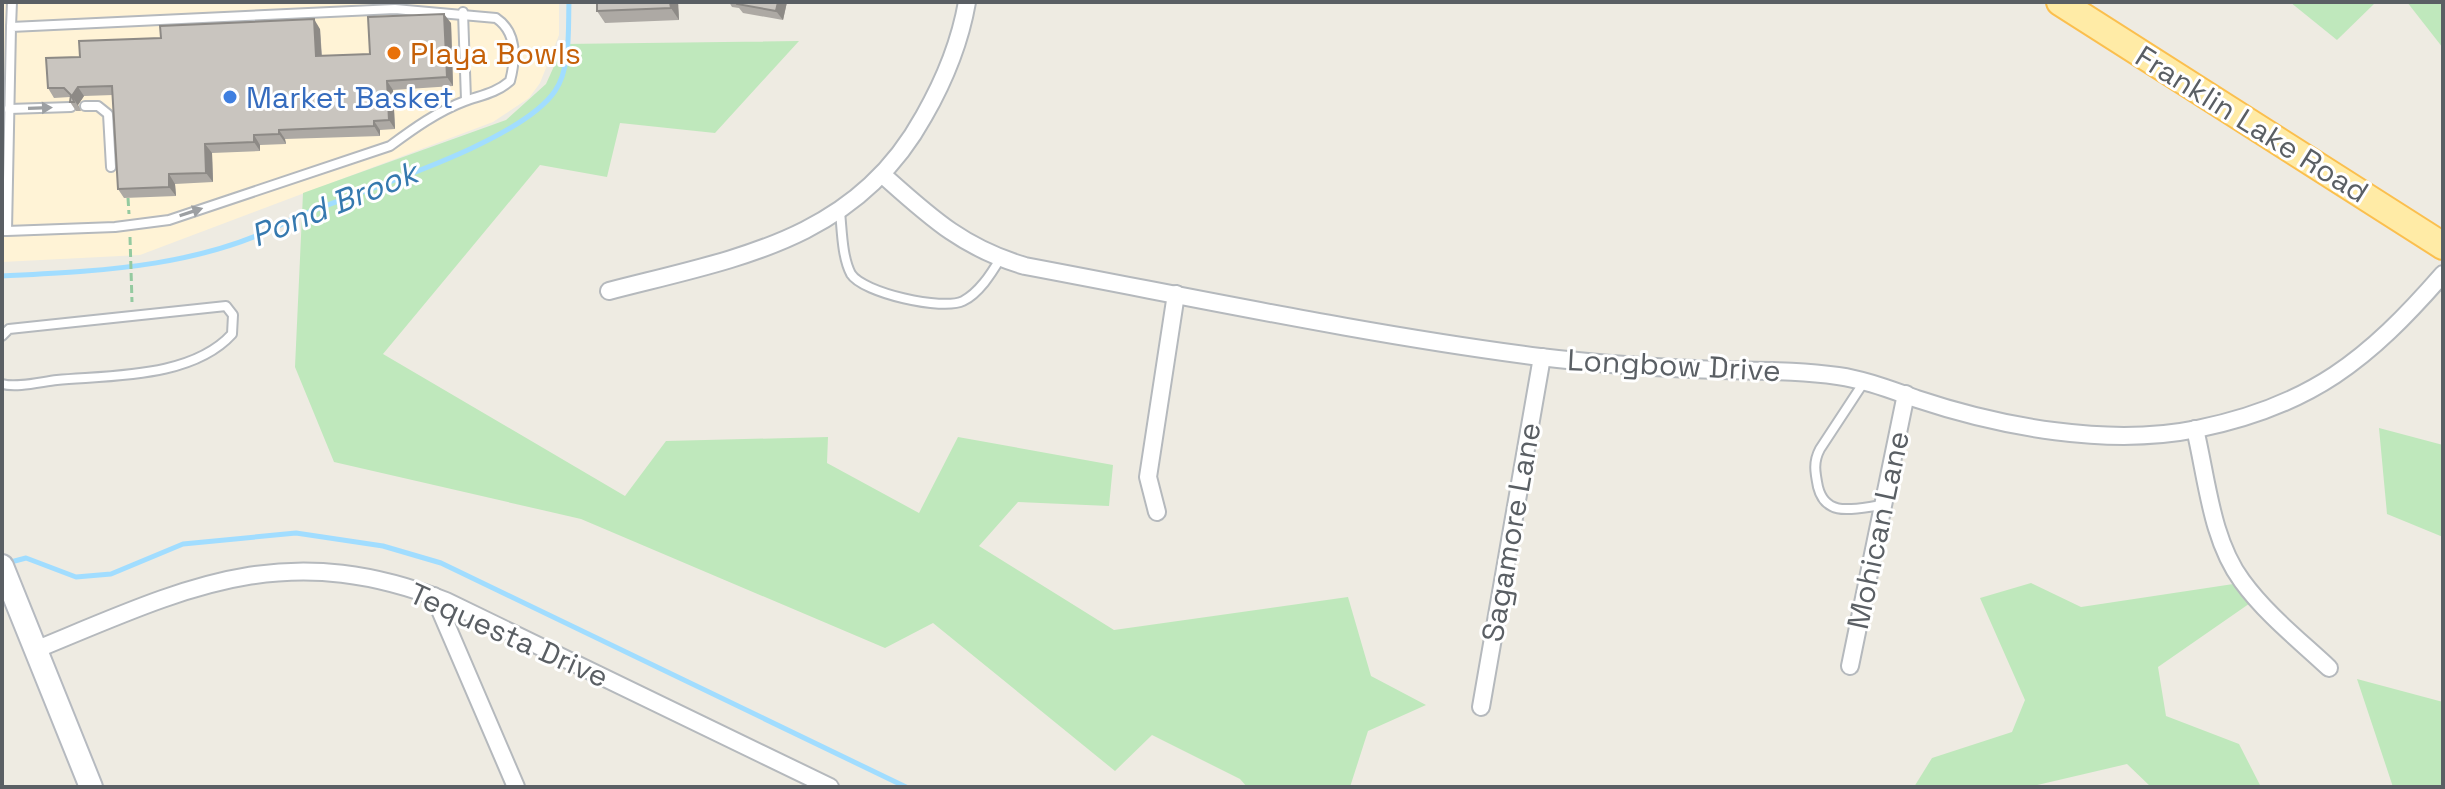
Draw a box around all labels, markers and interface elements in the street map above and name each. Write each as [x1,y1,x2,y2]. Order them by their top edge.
place label: Playa Bowls [410,34,581,73]
street label: Franklin Lake Road [2128,37,2376,211]
marker: Playa Bowls [385,44,403,62]
place label: Market Basket [246,78,454,117]
marker: Market Basket [221,88,239,106]
one-way arrow [28,101,53,114]
water label: Pond Brook [245,151,427,256]
one-way arrow [180,206,204,218]
street label: Longbow Drive [1566,340,1782,390]
street label: Sagamore Lane [1473,419,1549,645]
street label: Mohican Lane [1838,427,1918,633]
street label: Tequesta Drive [403,574,615,696]

